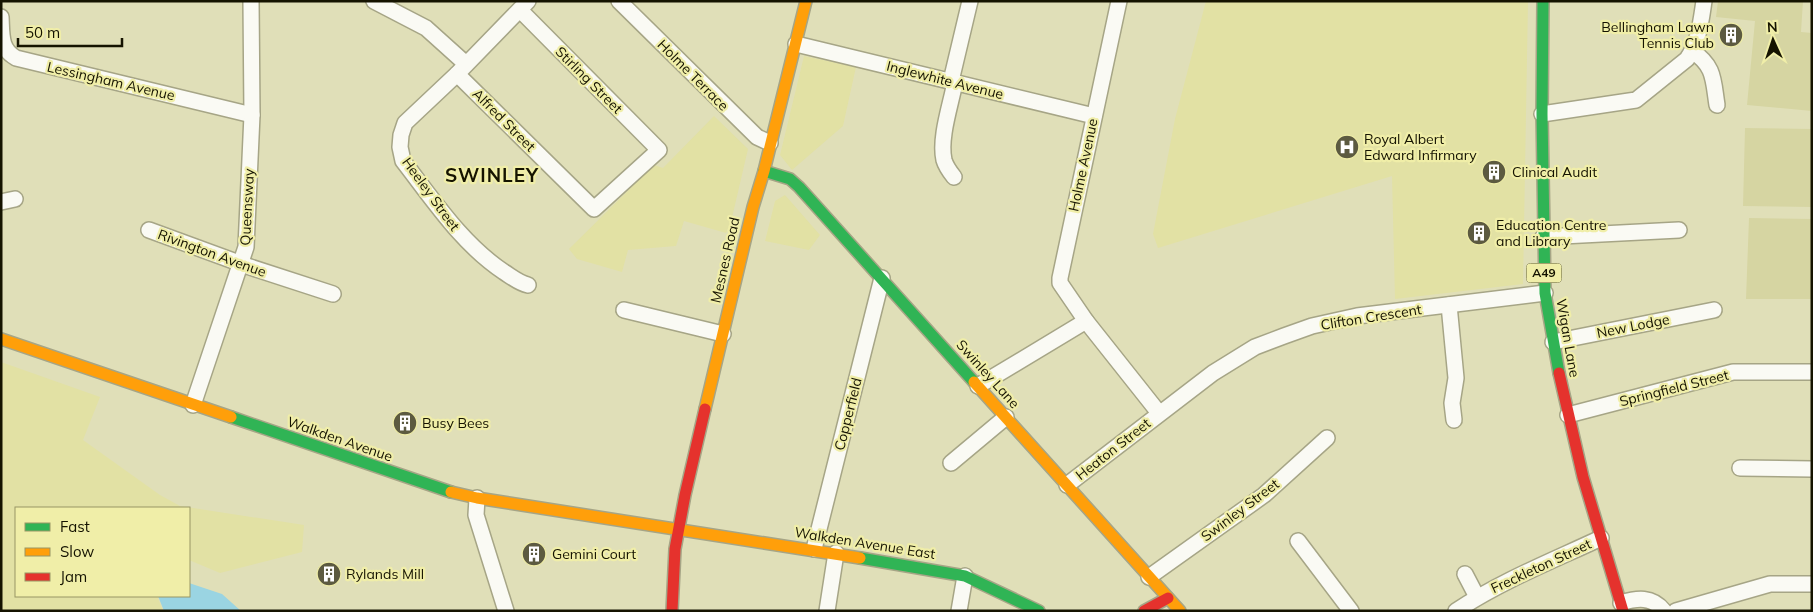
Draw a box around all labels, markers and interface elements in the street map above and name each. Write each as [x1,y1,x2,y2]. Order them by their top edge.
scale bar [18,15,121,47]
north arrow [1748,15,1798,65]
place label: Bellingham Lawn Tennis Club [1601,18,1714,52]
text: N [1767,18,1778,36]
building icon: Bellingham Lawn Tennis Club [1718,22,1744,48]
text: 50 m [25,23,60,42]
street label: Holme Terrace [654,36,732,114]
street label: Stirling Street [552,43,626,117]
street label: Inglewhite Avenue [885,57,1005,103]
street label: Lessingham Avenue [45,58,177,104]
street label: Alfred Street [469,85,539,155]
street label: Holme Avenue [1064,117,1102,213]
place label: Royal Albert Edward Infirmary [1364,130,1477,164]
hospital icon: Royal Albert Edward Infirmary [1334,134,1360,160]
street label: Heeley Street [398,154,464,234]
building icon: Clinical Audit [1481,159,1507,185]
district label: SWINLEY [445,163,539,187]
place label: Clinical Audit [1512,163,1597,181]
street label: Queensway [236,168,258,246]
street label: Mesnes Road [706,215,744,305]
place label: Education Centre and Library [1496,216,1606,250]
building icon: Education Centre and Library [1466,220,1492,246]
street label: Rivington Avenue [155,225,269,281]
road number: A49 [1526,264,1562,282]
street label: Wigan Lane [1552,297,1584,379]
street label: Clifton Crescent [1319,300,1423,334]
street label: New Lodge [1595,310,1671,342]
street label: Swinley Lane [952,336,1024,412]
street label: Springfield Street [1618,366,1731,410]
street label: Copperfield [830,376,866,452]
building icon: Busy Bees [392,410,418,436]
street label: Walkden Avenue [285,413,395,465]
place label: Busy Bees [422,414,489,432]
street label: Heaton Street [1072,414,1154,484]
street label: Swinley Street [1197,475,1283,545]
legend [15,507,190,597]
text: Fast [60,517,90,536]
street label: Walkden Avenue East [793,523,937,563]
street label: Freckleton Street [1488,535,1594,597]
building icon: Gemini Court [521,541,547,567]
text: Slow [60,542,94,561]
place label: Gemini Court [552,545,636,563]
building icon: Rylands Mill [316,561,342,587]
place label: Rylands Mill [346,565,424,583]
text: Jam [60,567,87,586]

